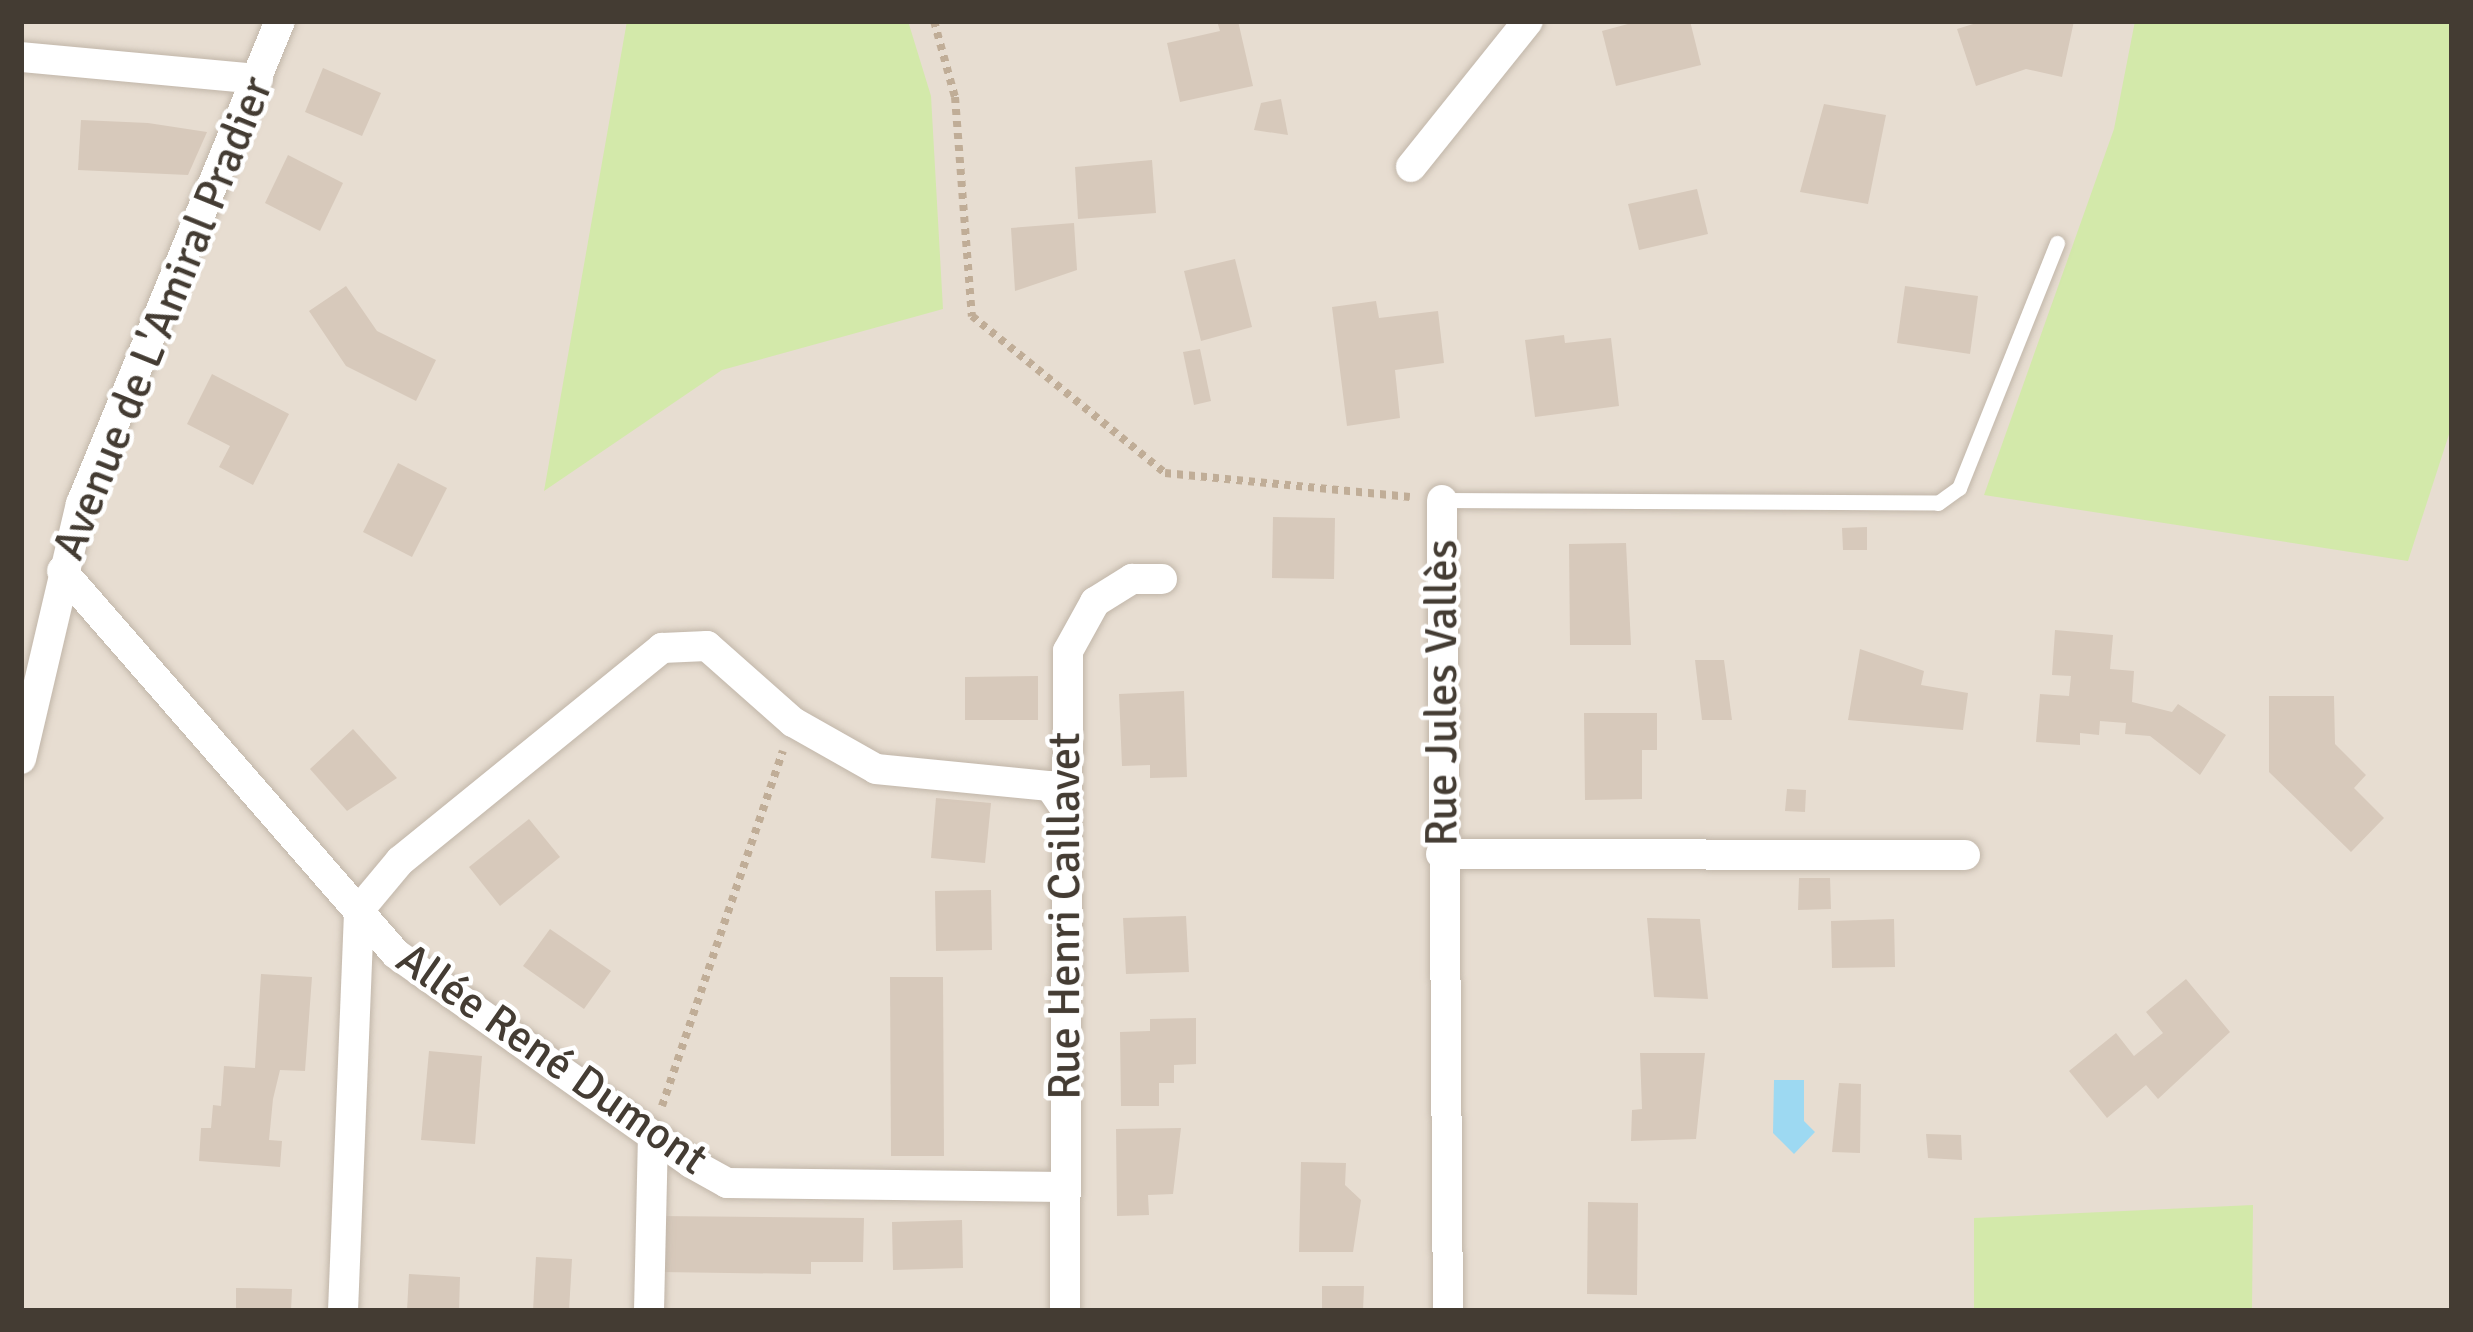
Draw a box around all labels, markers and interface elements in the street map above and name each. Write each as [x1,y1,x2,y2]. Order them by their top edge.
street label: Avenue de L'Amiral Pradier [41,69,285,567]
street label: Rue Jules Vallès [1415,539,1469,847]
street label: Rue Henri Caillavet [1038,732,1092,1100]
street label: Allée René Dumont [386,932,718,1186]

